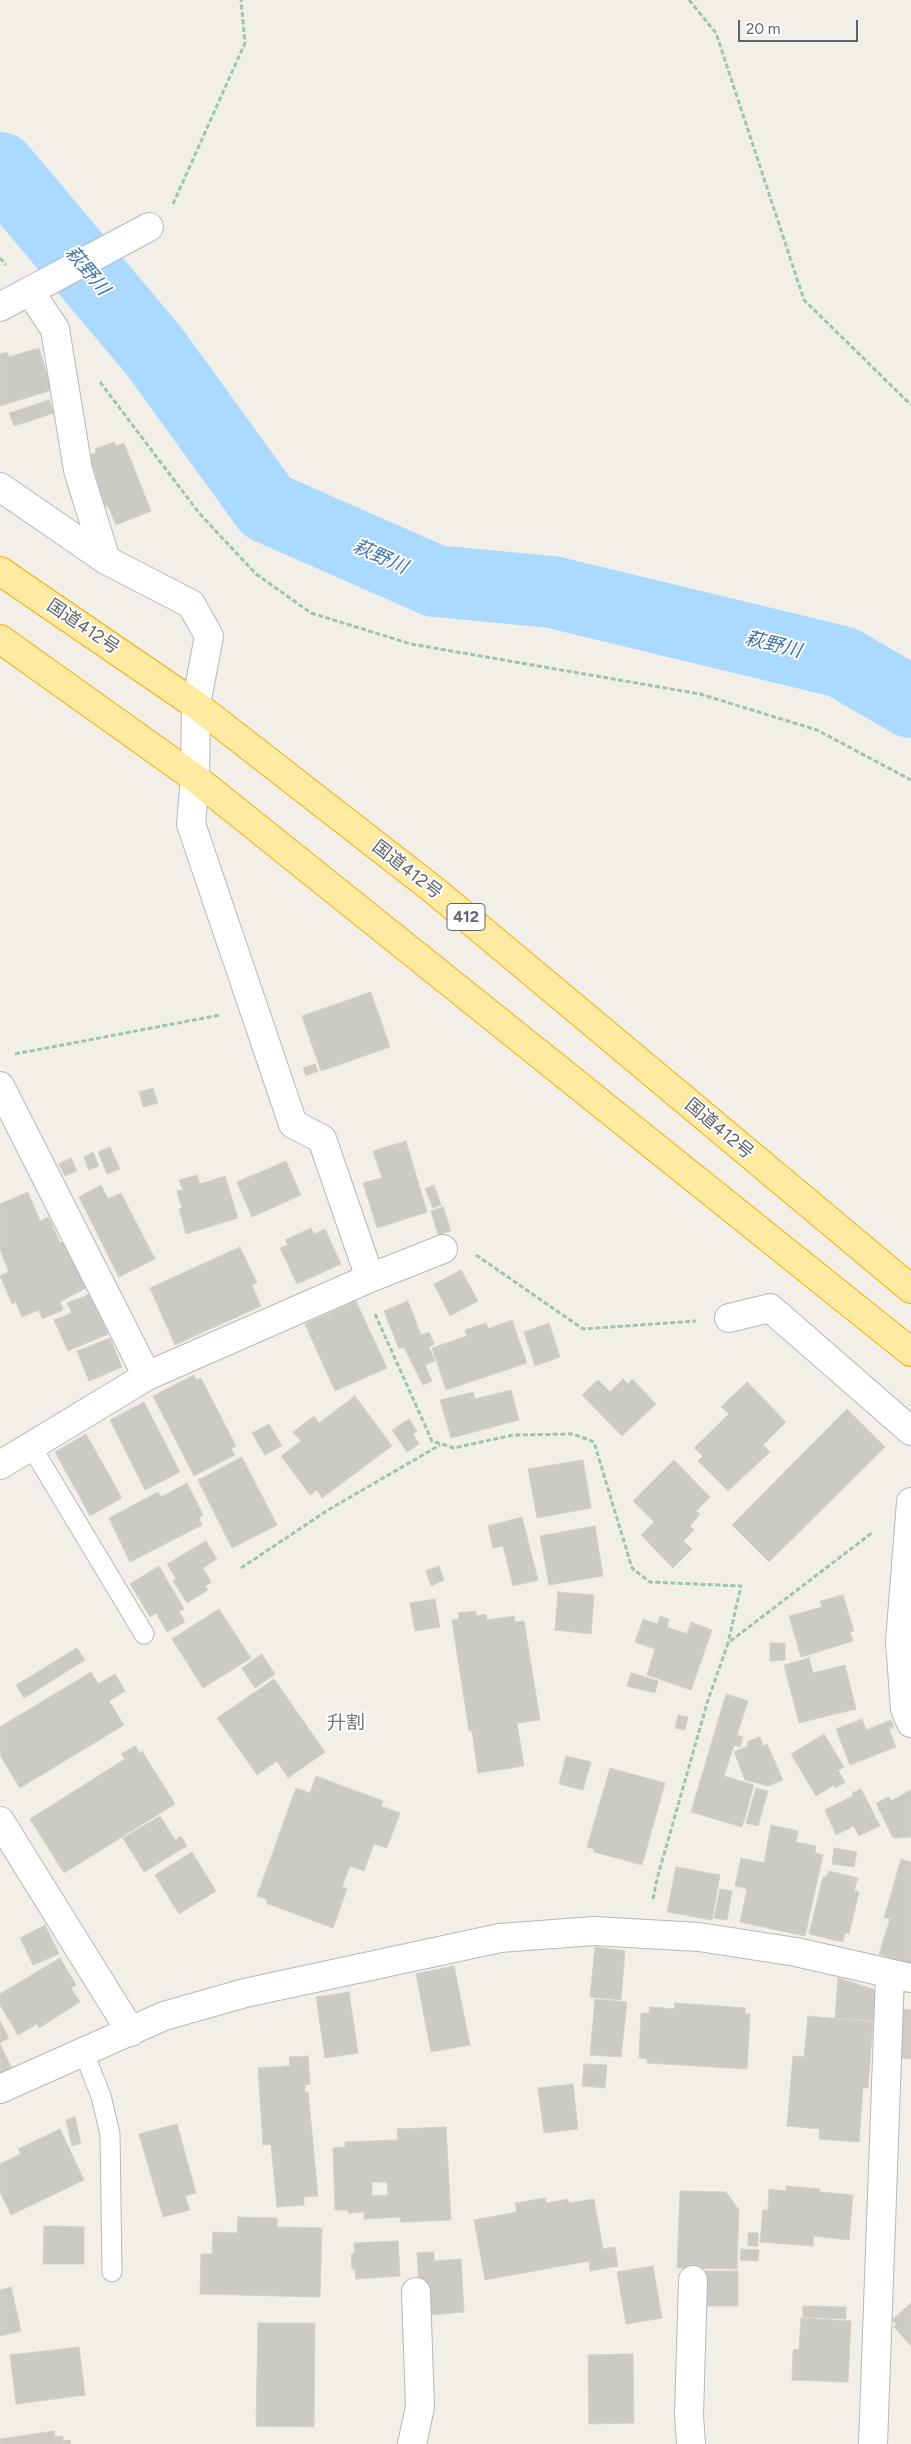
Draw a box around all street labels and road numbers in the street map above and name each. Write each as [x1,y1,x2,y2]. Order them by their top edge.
street label: 国道412号 [43,595,123,659]
street label: 国道412号 [368,836,446,904]
road number: 412 [447,904,485,930]
street label: 国道412号 [680,1094,758,1164]

